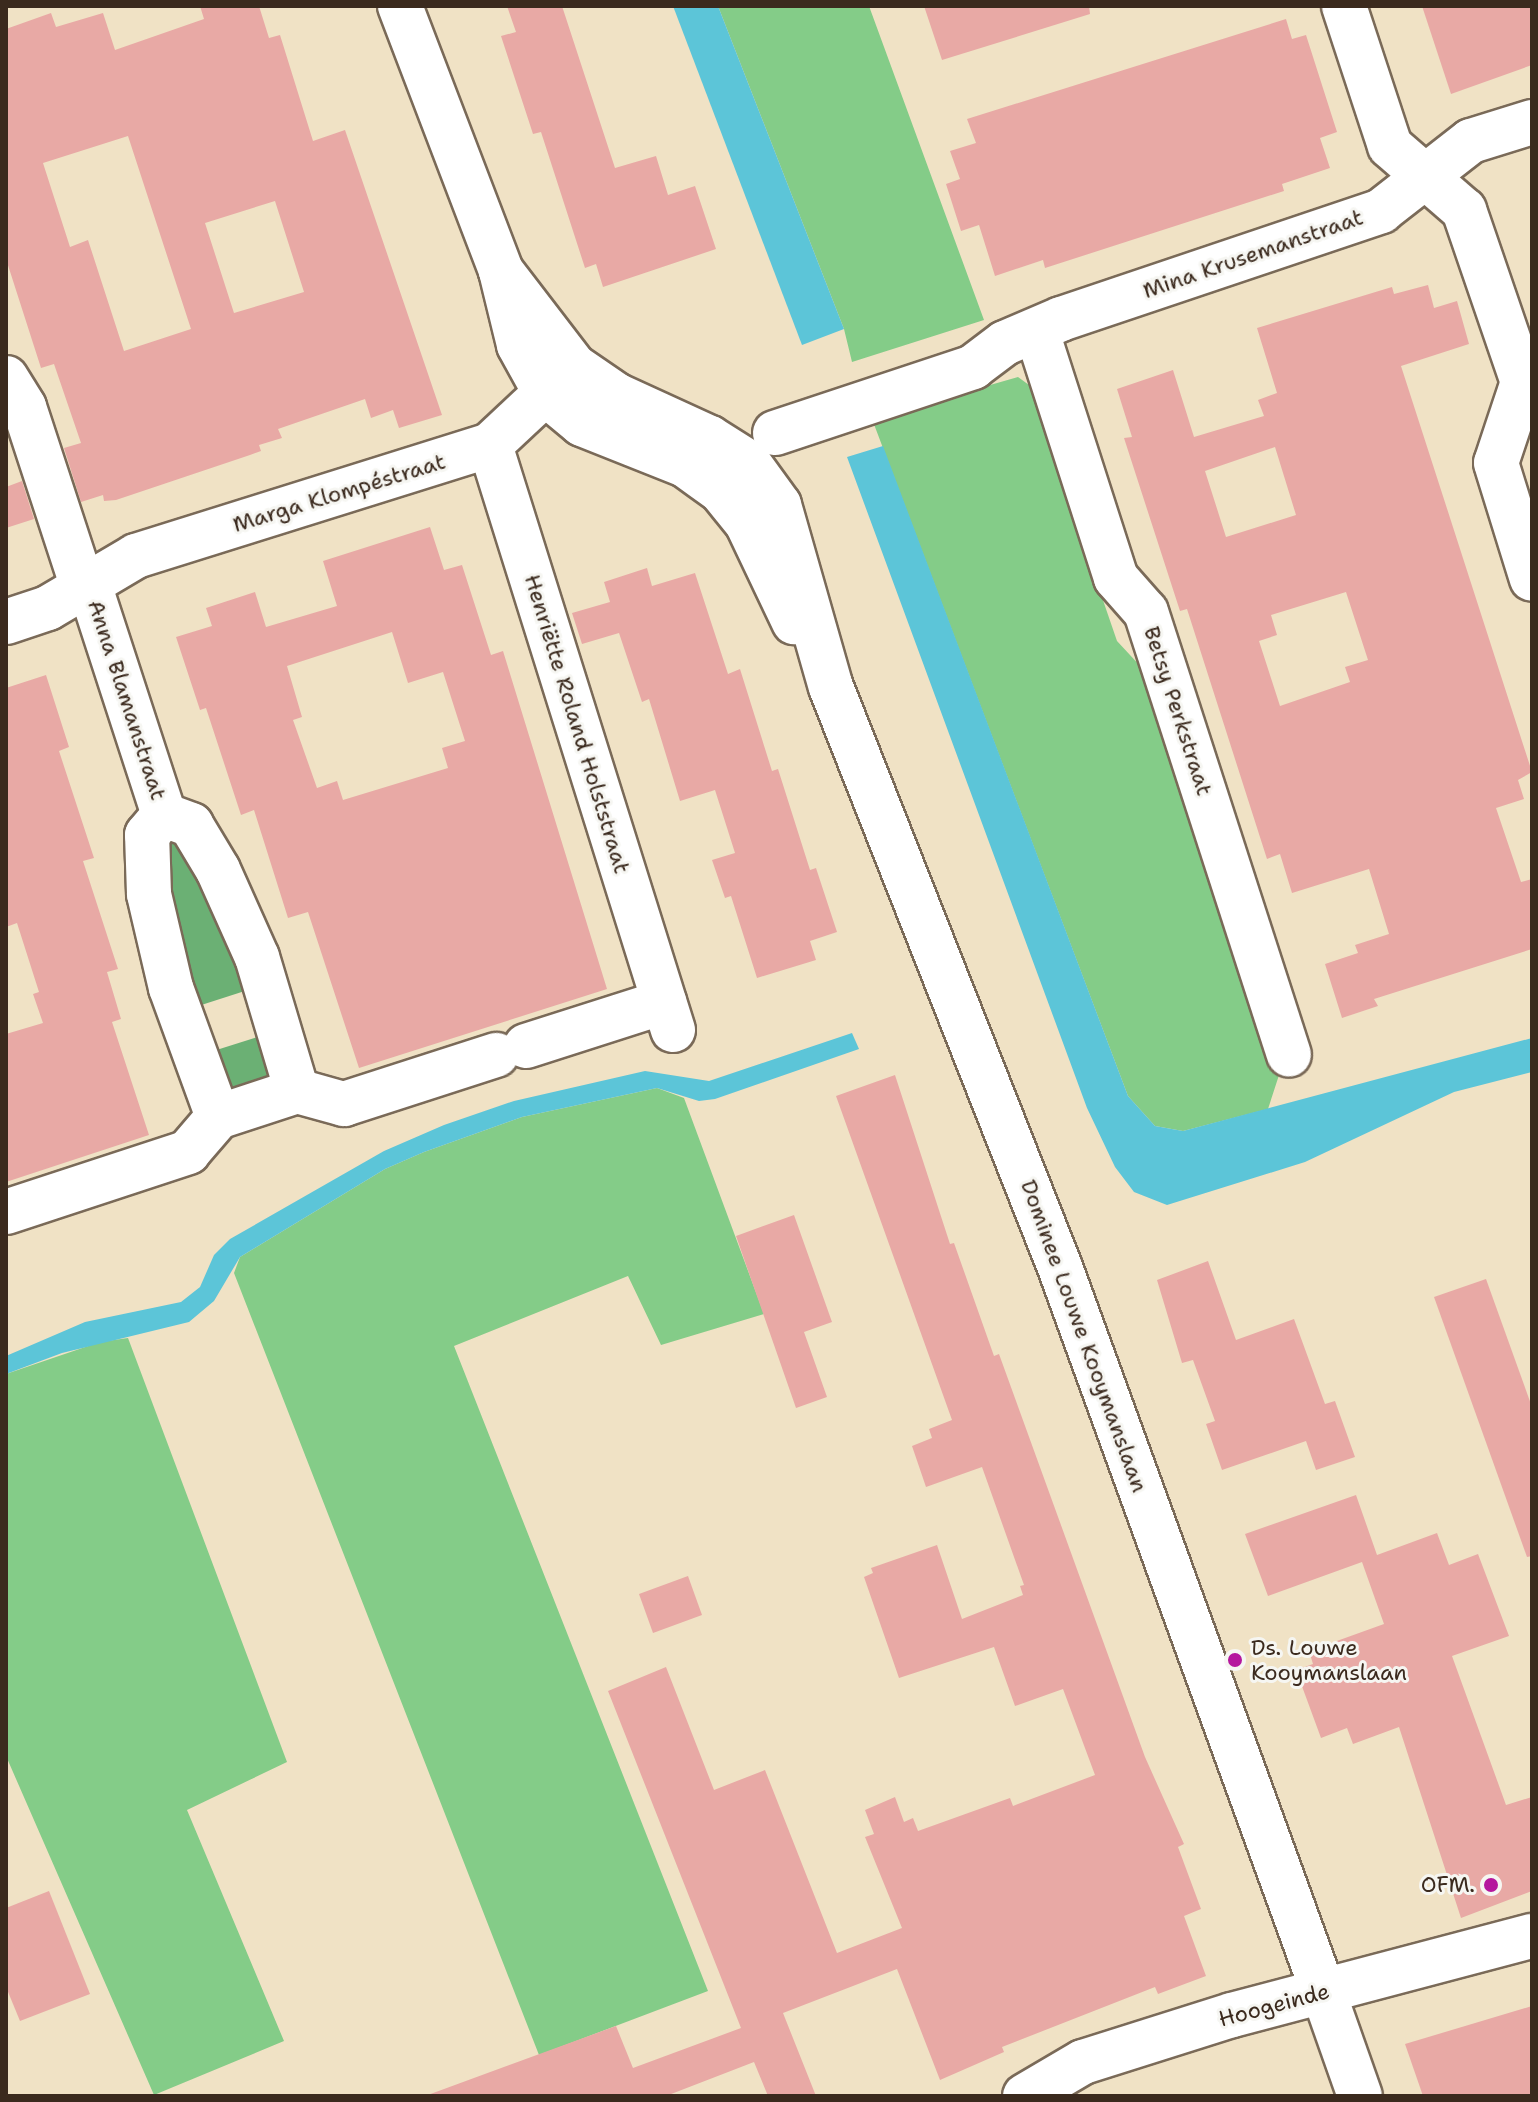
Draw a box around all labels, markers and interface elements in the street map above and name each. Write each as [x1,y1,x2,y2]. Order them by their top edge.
street label: Mina Krusemanstraat [1139,204,1367,304]
street label: Marga Klompéstraat [230,448,448,538]
street label: Henriëtte Roland Holststraat [519,571,635,877]
street label: Anna Blamanstraat [82,597,172,803]
street label: Betsy Perkstraat [1138,623,1218,799]
street label: Dominee Louwe Kooymanslaan [1015,1176,1153,1496]
place label: Ds. Louwe Kooymanslaan [1251,1634,1407,1686]
marker: Ds. Louwe Kooymanslaan [1226,1651,1244,1669]
place label: OFM. [1421,1872,1475,1898]
marker: OFM. [1482,1876,1500,1894]
street label: Hoogeinde [1216,1978,1332,2032]

